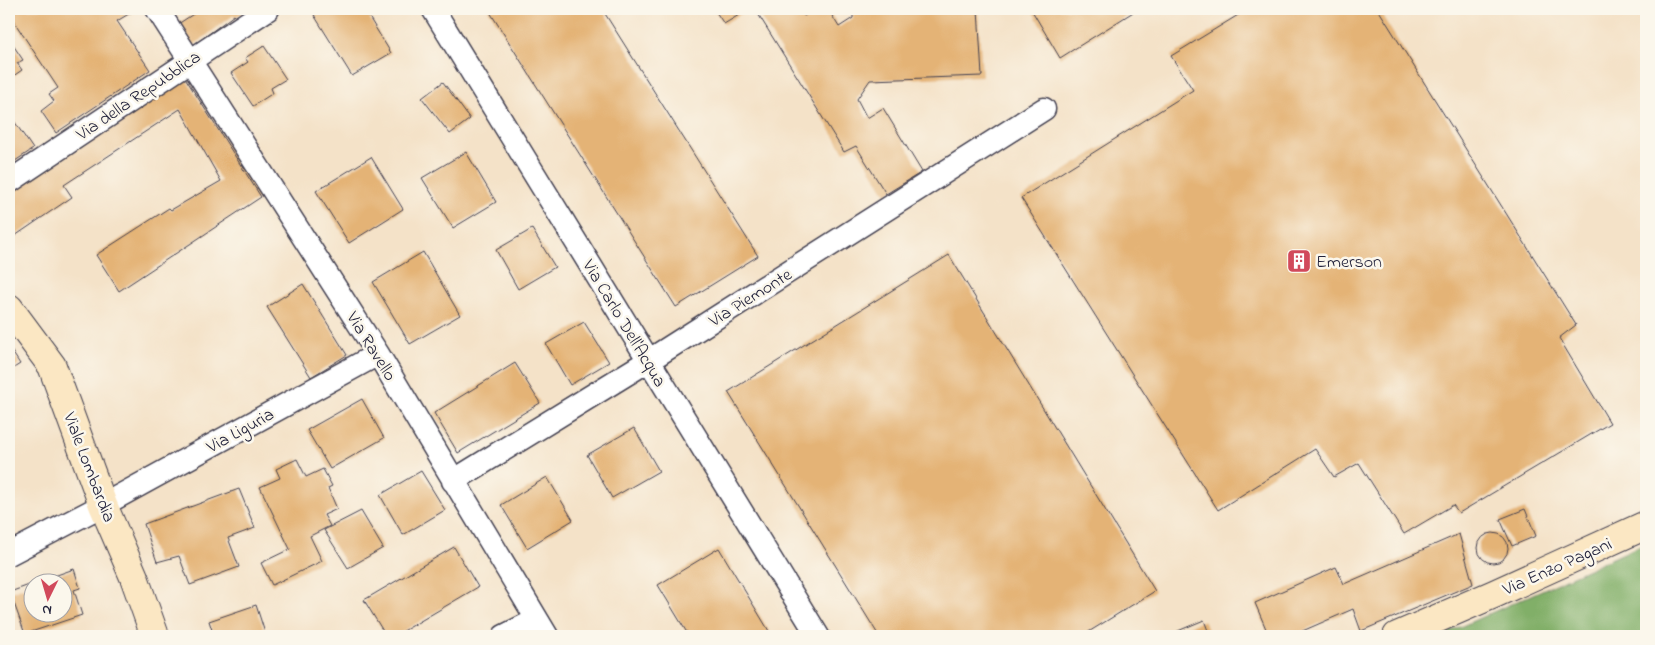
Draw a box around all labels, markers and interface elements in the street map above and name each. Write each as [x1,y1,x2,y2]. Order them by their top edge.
street label: Via della Repubblica [71,45,207,149]
building icon: Emerson [1286,248,1312,274]
place label: Emerson [1316,250,1382,276]
street label: Via Carlo Dell'Acqua [574,254,672,393]
street label: Via Piemonte [704,262,799,335]
street label: Via Ravello [338,306,402,387]
street label: Via Liguria [202,403,280,462]
street label: Viale Lombardia [55,408,121,526]
street label: Via Enzo Pagani [1498,532,1617,605]
north arrow [22,572,72,622]
text: N [41,599,53,620]

